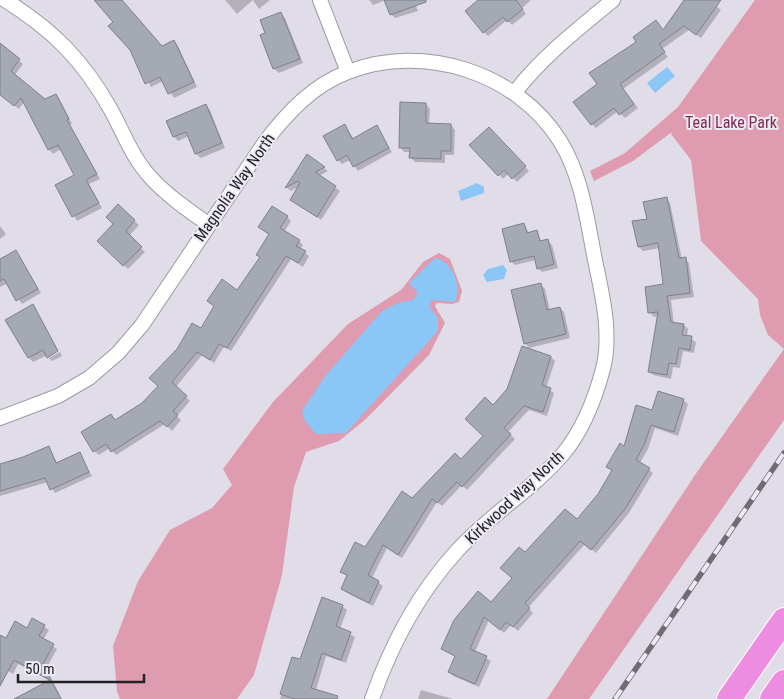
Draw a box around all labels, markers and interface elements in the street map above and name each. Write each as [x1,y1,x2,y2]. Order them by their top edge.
park label: Teal Lake Park [685,113,778,132]
street label: Magnolia Way North [190,130,279,245]
street label: Kirkwood Way North [461,447,568,548]
scale bar [18,652,144,684]
text: 50 m [25,660,55,678]

